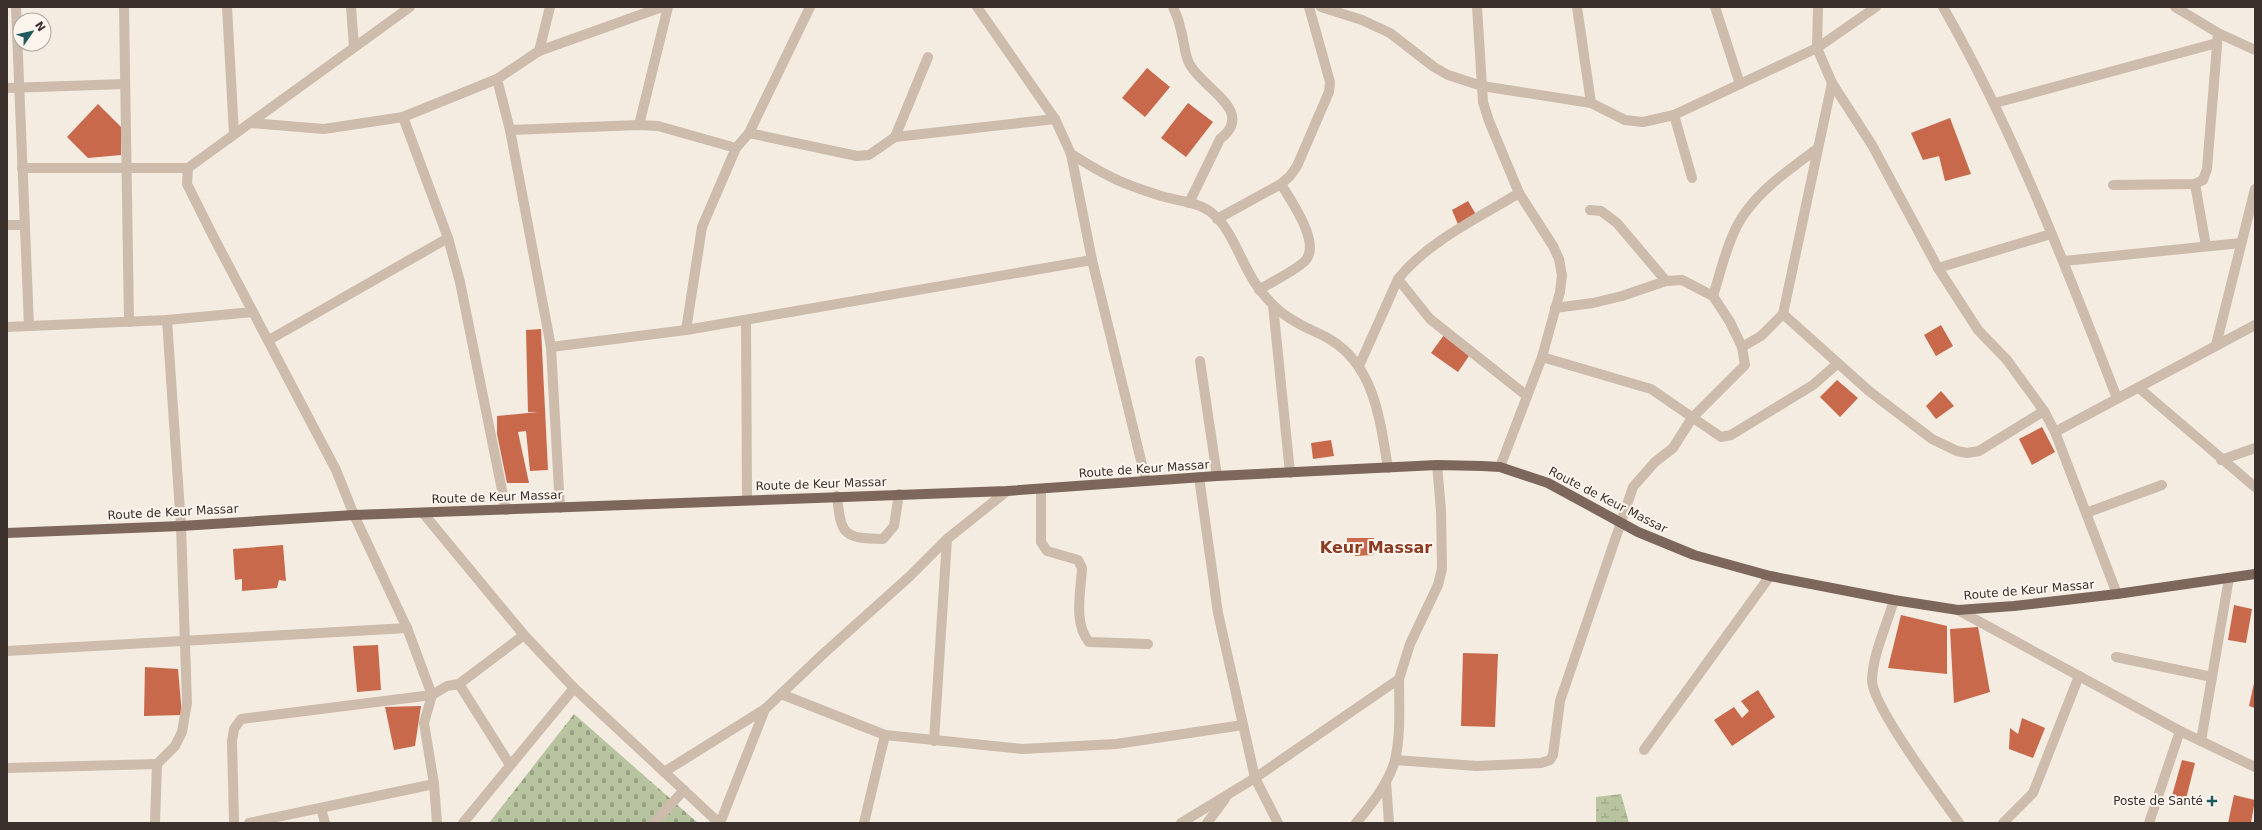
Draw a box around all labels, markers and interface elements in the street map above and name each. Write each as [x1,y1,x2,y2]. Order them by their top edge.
north arrow [12,12,52,52]
text: N [32,19,48,34]
street label: Route de Keur Massar [1078,457,1210,481]
street label: Route de Keur Massar [1546,464,1670,536]
street label: Route de Keur Massar [755,475,887,493]
street label: Route de Keur Massar [431,488,563,506]
street label: Route de Keur Massar [107,502,239,522]
district label: Keur Massar [1320,538,1432,557]
street label: Route de Keur Massar [1963,577,2095,603]
place label: Poste de Santé [2113,794,2203,808]
marker: Poste de Santé [2206,795,2218,807]

